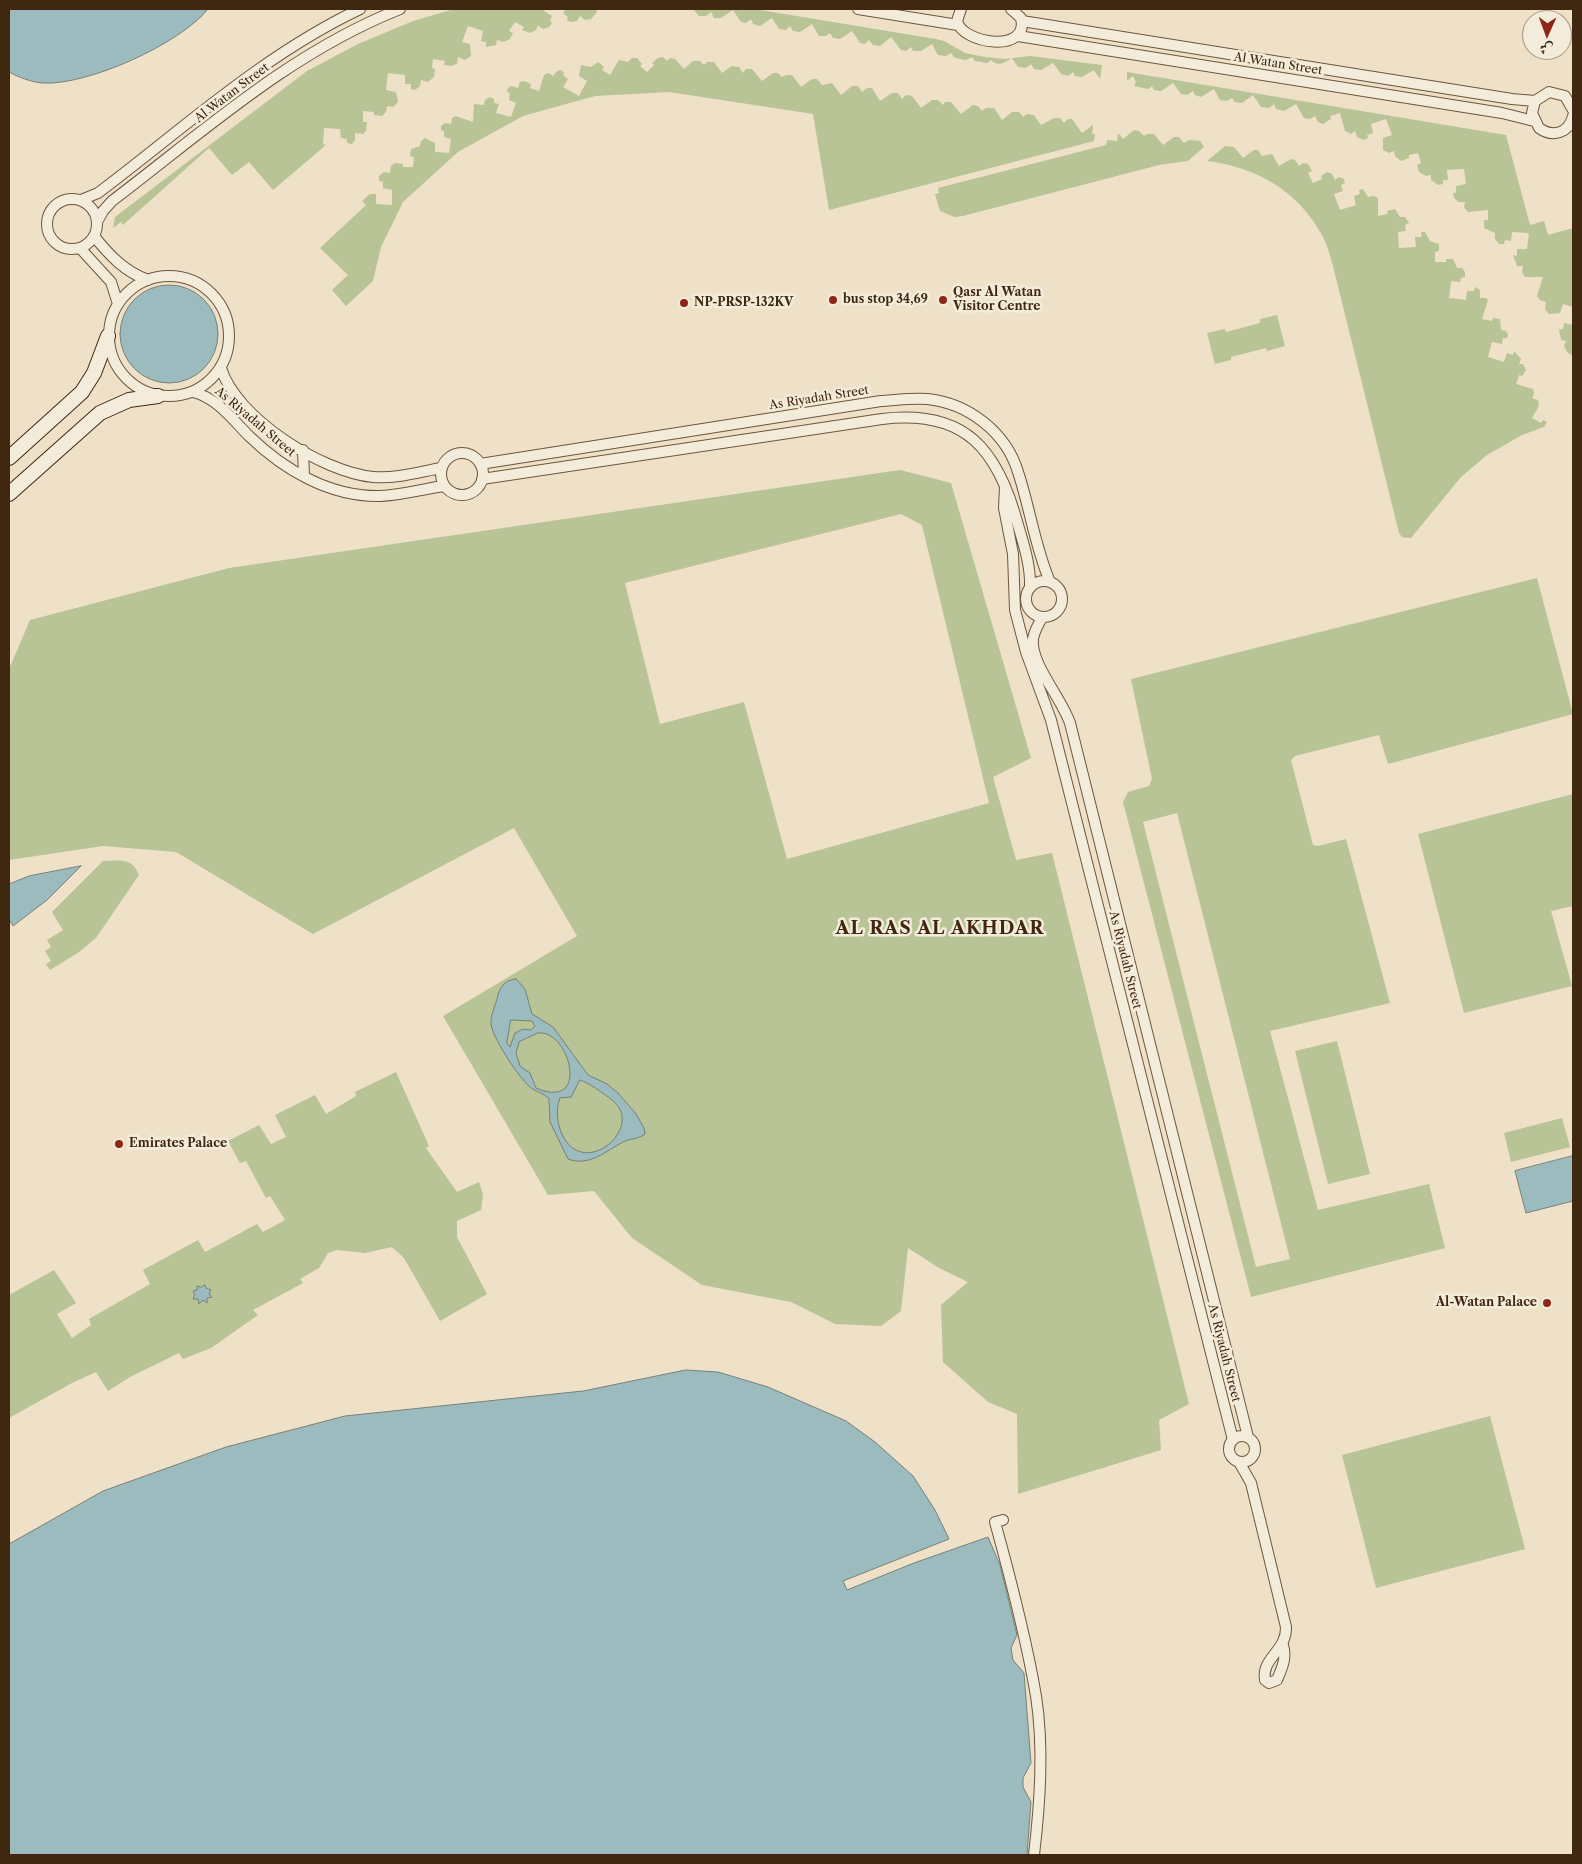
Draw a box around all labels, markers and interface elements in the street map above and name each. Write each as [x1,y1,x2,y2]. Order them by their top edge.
north arrow [1522,10,1572,60]
text: ش [1539,40,1554,58]
street label: Al Watan Street [1233,50,1323,78]
street label: Al Watan Street [192,60,272,126]
place label: Qasr Al Watan Visitor Centre [953,286,1041,314]
place label: bus stop 34,69 [843,293,928,307]
marker: bus stop 34,69 [827,294,839,306]
marker: Qasr Al Watan Visitor Centre [937,294,949,306]
place label: NP-PRSP-132KV [694,296,793,310]
marker: NP-PRSP-132KV [678,297,690,309]
street label: As Riyadah Street [768,383,870,413]
street label: As Riyadah Street [212,384,298,460]
street label: As Riyadah Street [1106,909,1144,1011]
district label: AL RAS AL AKHDAR [834,918,1046,940]
place label: Emirates Palace [129,1137,227,1151]
marker: Emirates Palace [113,1138,125,1150]
place label: Al-Watan Palace [1436,1296,1537,1310]
marker: Al-Watan Palace [1541,1297,1553,1309]
street label: As Riyadah Street [1205,1302,1243,1404]

